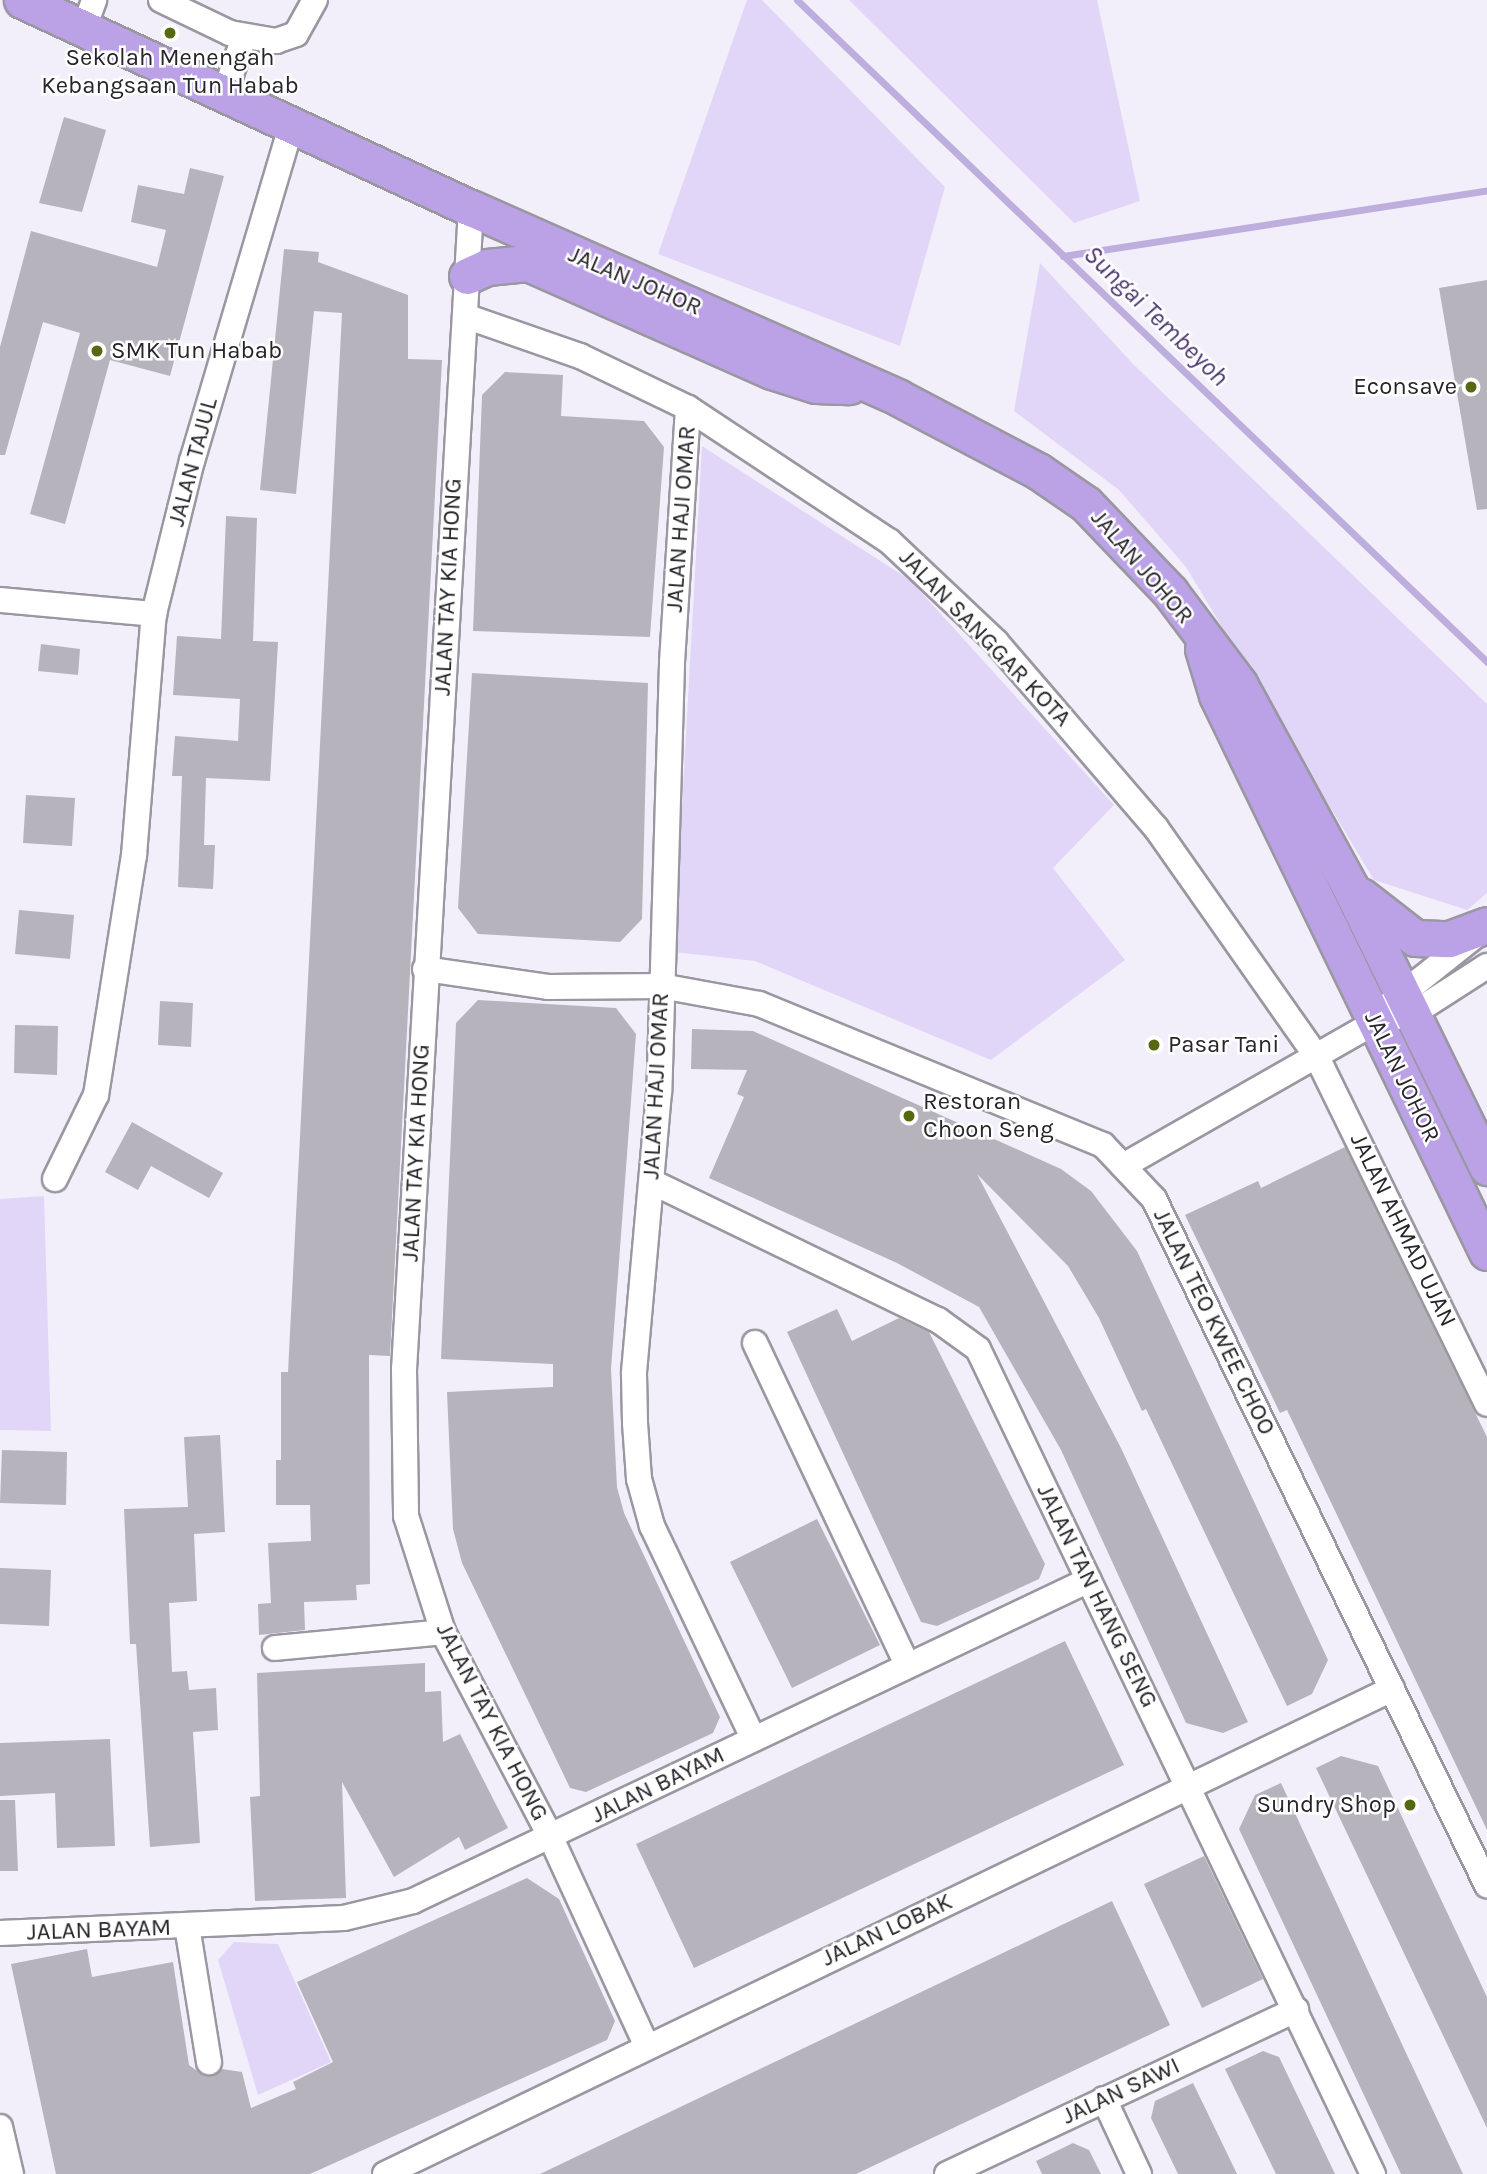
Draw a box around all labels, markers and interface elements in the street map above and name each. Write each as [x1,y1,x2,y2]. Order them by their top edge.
marker: Sekolah Menengah Kebangsaan Tun Habab [162,25,178,41]
place label: Sekolah Menengah Kebangsaan Tun Habab [41,44,299,100]
water label: Sungai Tembeyoh [1077,239,1235,393]
street label: JALAN JOHOR [564,240,706,322]
place label: SMK Tun Habab [111,337,282,365]
marker: SMK Tun Habab [89,343,105,359]
place label: Econsave [1353,373,1457,401]
marker: Econsave [1463,379,1479,395]
street label: JALAN TAJUL [162,395,224,529]
street label: JALAN HAJI OMAR [660,425,702,613]
street label: JALAN TAY KIA HONG [428,477,468,697]
street label: JALAN JOHOR [1085,504,1199,630]
street label: JALAN SANGGAR KOTA [893,543,1077,733]
street label: JALAN HAJI OMAR [637,992,675,1180]
street label: JALAN JOHOR [1358,1007,1446,1147]
place label: Pasar Tani [1168,1031,1279,1059]
marker: Pasar Tani [1146,1037,1162,1053]
street label: JALAN TAY KIA HONG [396,1043,436,1263]
place label: Restoran Choon Seng [923,1088,1053,1144]
marker: Restoran Choon Seng [901,1108,917,1124]
street label: JALAN AHMAD UJAN [1344,1129,1462,1331]
street label: JALAN TEO KWEE CHOO [1147,1204,1281,1440]
street label: JALAN TAN HANG SENG [1030,1480,1164,1712]
street label: JALAN TAY KIA HONG [430,1618,554,1826]
street label: JALAN BAYAM [587,1740,729,1830]
place label: Sundry Shop [1257,1791,1396,1819]
marker: Sundry Shop [1402,1797,1418,1813]
street label: JALAN LOBAK [817,1887,957,1973]
street label: JALAN BAYAM [26,1913,172,1947]
street label: JALAN SAWI [1058,2051,1184,2131]

